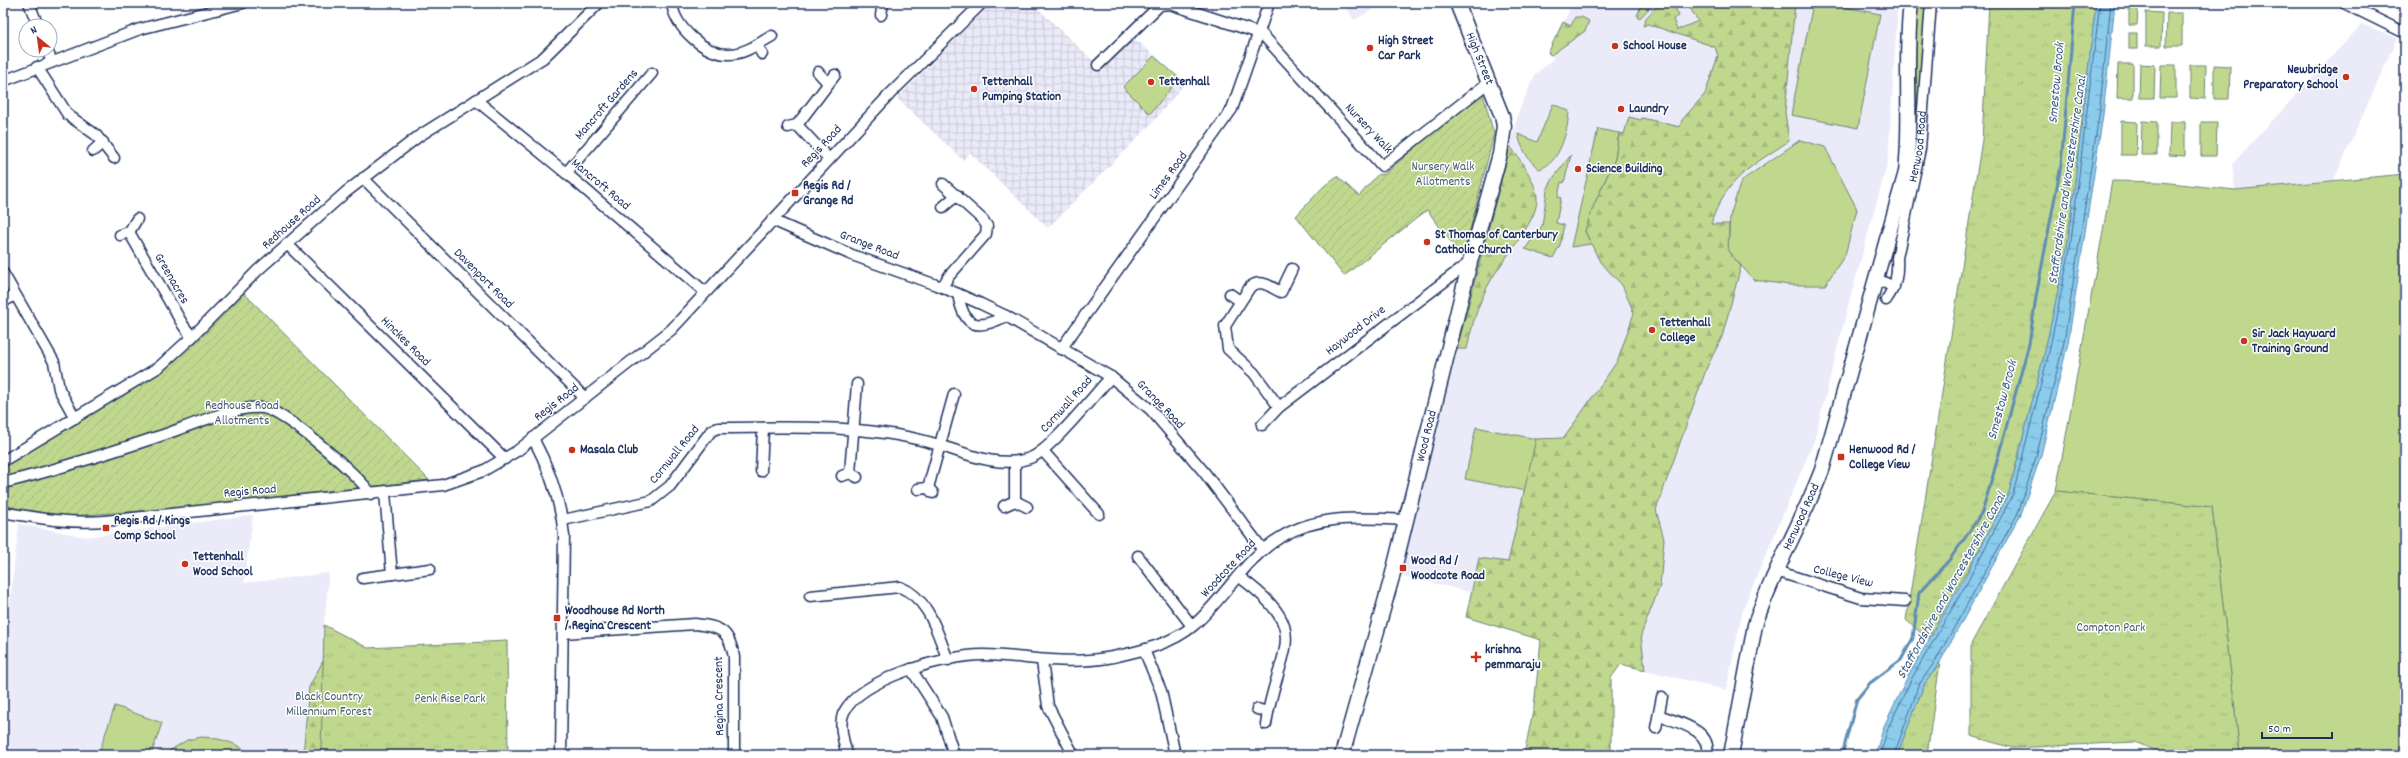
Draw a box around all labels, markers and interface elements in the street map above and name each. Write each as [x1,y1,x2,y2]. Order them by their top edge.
north arrow [18,18,58,58]
text: N [28,22,41,39]
street label: High Street [1460,30,1498,88]
place label: High Street Car Park [1378,32,1433,66]
place label: School House [1623,37,1687,56]
water label: Smestow Brook [2043,40,2071,124]
marker: School House [1610,41,1620,51]
marker: High Street Car Park [1365,43,1375,53]
place label: Newbridge Preparatory School [2243,61,2339,95]
street label: Mancroft Gardens [571,65,643,145]
marker: Newbridge Preparatory School [2341,72,2351,82]
place label: Tettenhall Pumping Station [982,73,1061,107]
place label: Tettenhall [1159,73,1210,92]
water label: Staffordshire and Worcestershire Canal [2043,73,2093,286]
marker: Tettenhall [1146,77,1156,87]
marker: Tettenhall Pumping Station [969,84,979,94]
street label: Nursery Walk [1340,99,1396,159]
place label: Laundry [1629,100,1669,119]
marker: Laundry [1616,104,1626,114]
street label: Henwood Road [1904,110,1932,184]
street label: Regis Road [797,121,847,173]
street label: Limes Road [1145,148,1193,204]
street label: Mancroft Road [566,155,634,215]
park label: Nursery Walk Allotments [1411,158,1475,192]
place label: Science Building [1586,160,1663,179]
marker: Science Building [1573,164,1583,174]
place label: Regis Rd / Grange Rd [803,177,853,211]
marker: Regis Rd / Grange Rd [790,188,800,198]
street label: Redhouse Road [258,191,326,255]
street label: Grange Road [837,226,901,266]
place label: St Thomas of Canterbury Catholic Church [1435,226,1558,260]
marker: St Thomas of Canterbury Catholic Church [1422,237,1432,247]
street label: Davenport Road [448,244,518,314]
street label: Greenacres [149,250,193,308]
street label: Haywood Drive [1322,301,1390,361]
street label: Hinckes Road [376,313,434,371]
place label: Tettenhall College [1660,314,1711,348]
marker: Tettenhall College [1647,325,1657,335]
place label: Sir Jack Hayward Training Ground [2252,325,2336,359]
marker: Sir Jack Hayward Training Ground [2239,336,2249,346]
water label: Smestow Brook [1983,357,2024,442]
street label: Cornwall Road [1036,372,1098,438]
street label: Grange Road [1132,376,1188,434]
street label: Regis Road [530,379,584,427]
park label: Redhouse Road Allotments [205,397,279,431]
street label: Wood Road [1411,408,1442,464]
street label: Cornwall Road [645,421,705,489]
place label: Masala Club [580,441,639,460]
place label: Henwood Rd / College View [1849,441,1916,475]
marker: Masala Club [567,445,577,455]
marker: Henwood Rd / College View [1836,452,1846,462]
street label: Regis Road [223,480,277,504]
street label: Henwood Road [1778,481,1825,554]
water label: Staffordshire and Worcestershire Canal [1892,488,2013,683]
place label: Regis Rd / Kings Comp School [114,512,191,546]
marker: Regis Rd / Kings Comp School [101,523,111,533]
street label: Woodcote Road [1197,535,1261,603]
place label: Tettenhall Wood School [193,548,254,582]
place label: Wood Rd / Woodcote Road [1411,552,1485,586]
marker: Tettenhall Wood School [180,559,190,569]
street label: College View [1811,560,1875,594]
marker: Wood Rd / Woodcote Road [1398,563,1408,573]
place label: Woodhouse Rd North / Regina Crescent [564,602,665,636]
marker: Woodhouse Rd North / Regina Crescent [552,613,562,623]
park label: Compton Park [2077,619,2145,638]
place label: krishna pemmaraju [1485,641,1541,675]
marker: krishna pemmaraju [1470,651,1482,663]
street label: Regina Crescent [710,656,730,736]
park label: Black Country Millennium Forest [286,688,372,722]
park label: Penk Rise Park [415,690,485,709]
scale bar [2262,714,2332,740]
text: 50 m [2268,721,2291,738]

